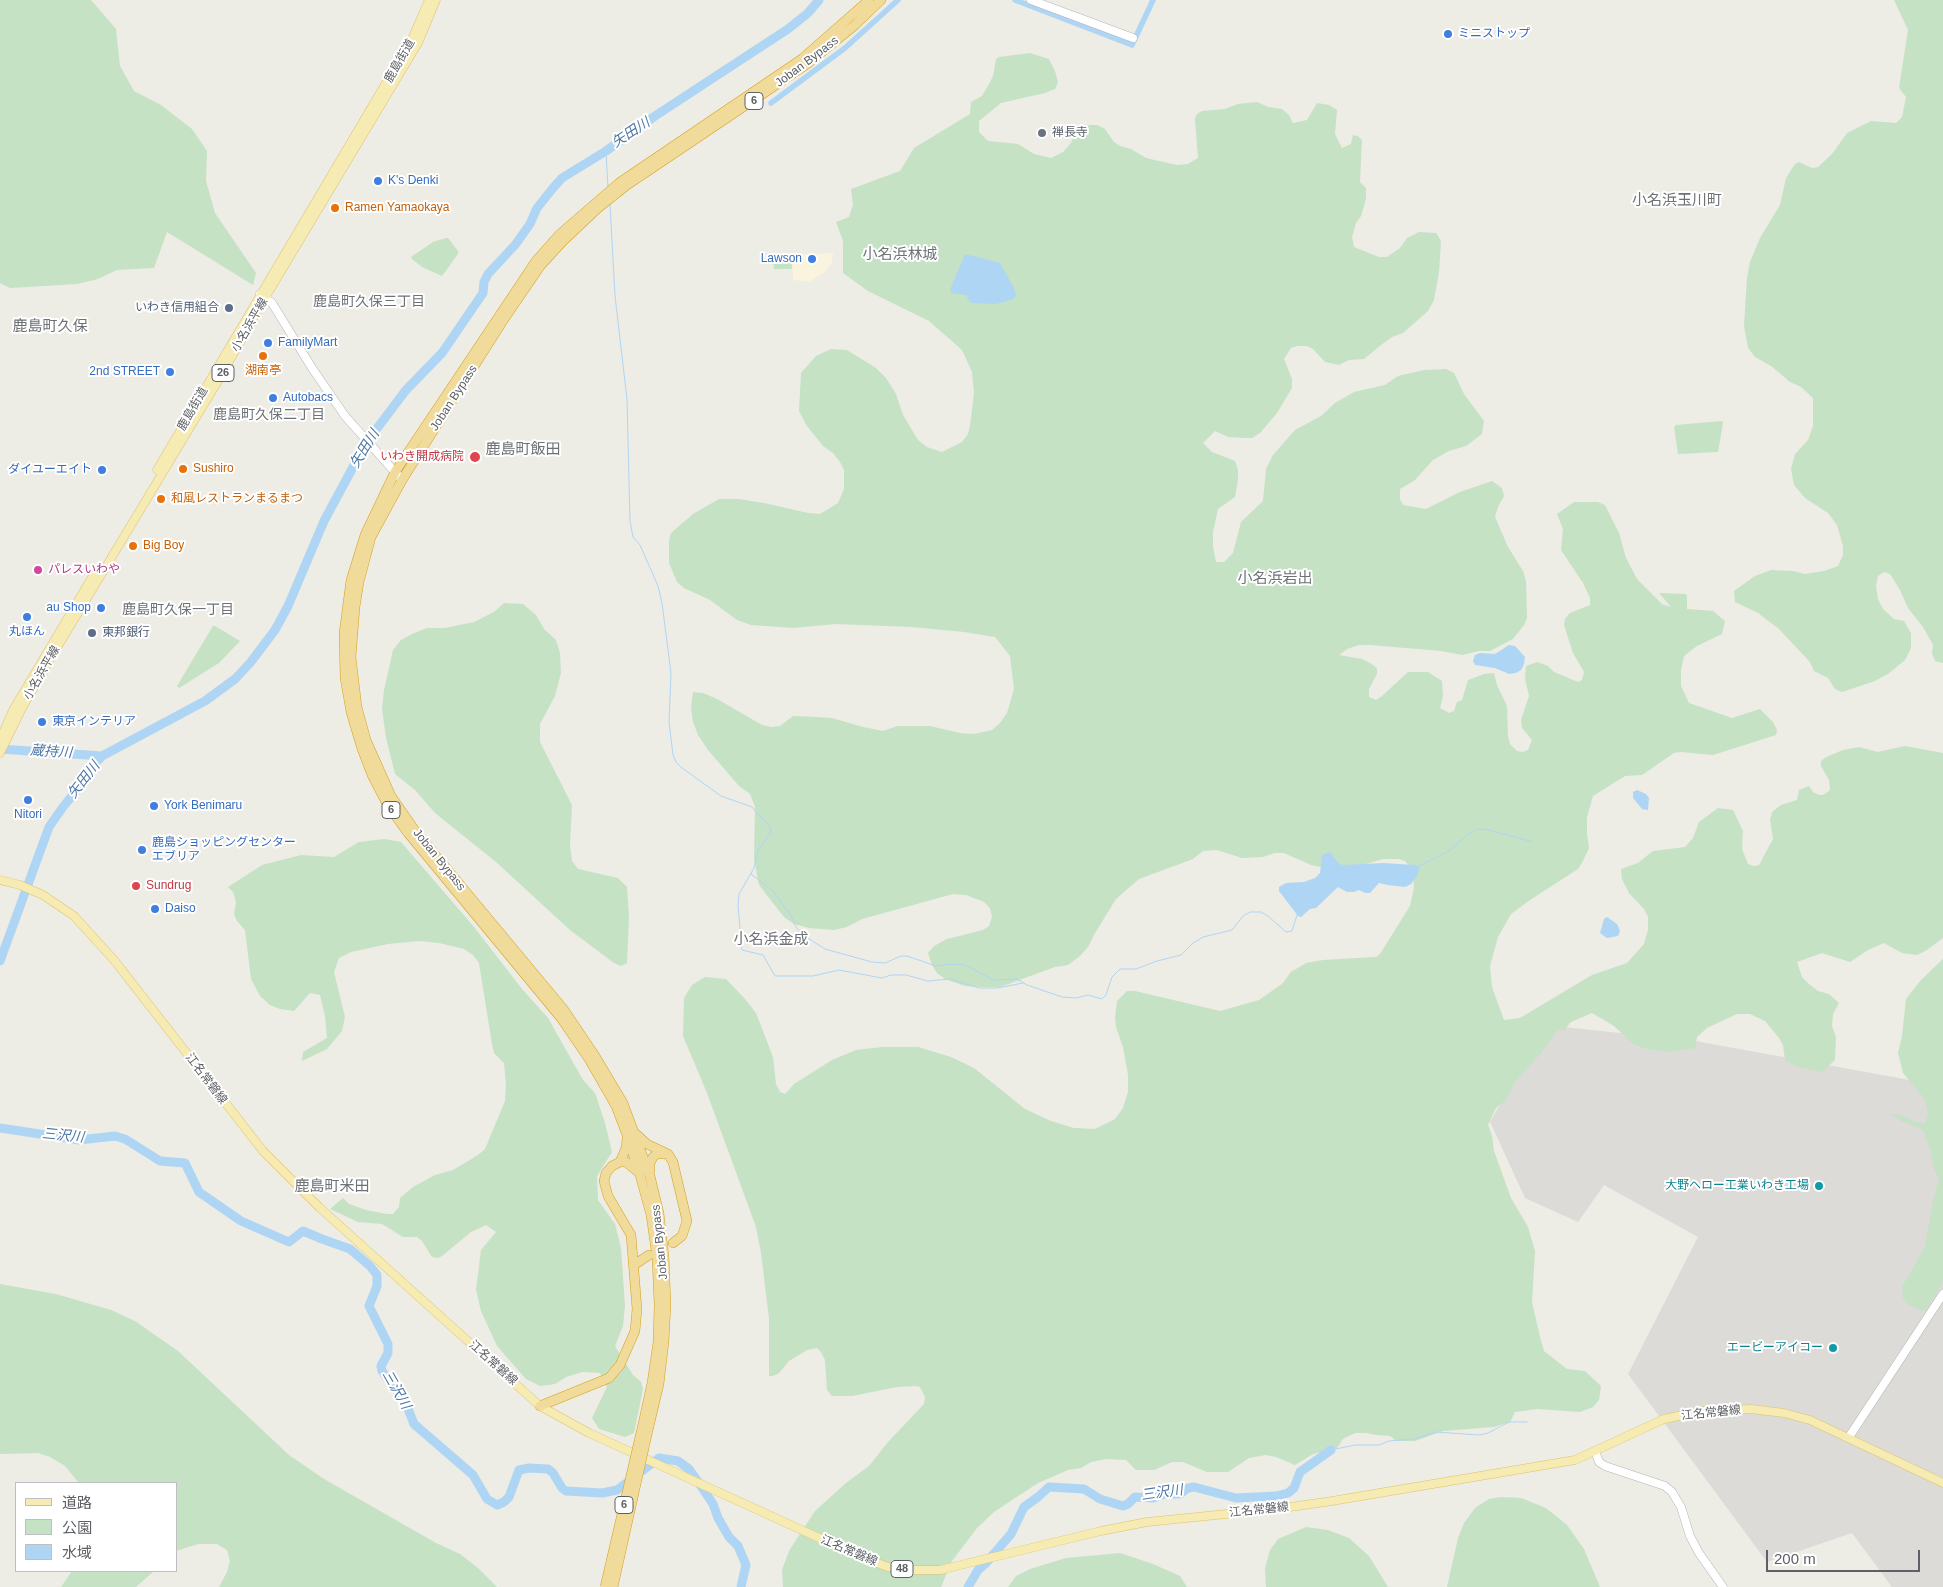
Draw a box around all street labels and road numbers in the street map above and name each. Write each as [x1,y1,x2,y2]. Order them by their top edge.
street label: Joban Bypass [773,34,841,90]
street label: 鹿島街道 [382,37,418,85]
road number: 6 [745,92,763,110]
street label: 小名浜平線 [229,295,271,355]
street label: Joban Bypass [427,362,481,434]
road number: 26 [212,364,234,382]
street label: 鹿島街道 [175,385,211,433]
street label: 小名浜平線 [21,643,63,703]
road number: 6 [382,802,400,818]
street label: Joban Bypass [410,826,468,894]
street label: 江名常磐線 [182,1051,230,1107]
street label: Joban Bypass [649,1204,671,1280]
street label: 江名常磐線 [466,1338,520,1388]
street label: 江名常磐線 [1680,1403,1742,1423]
road number: 6 [615,1496,633,1514]
street label: 江名常磐線 [1228,1500,1290,1520]
street label: 江名常磐線 [819,1533,879,1569]
road number: 48 [891,1560,913,1578]

